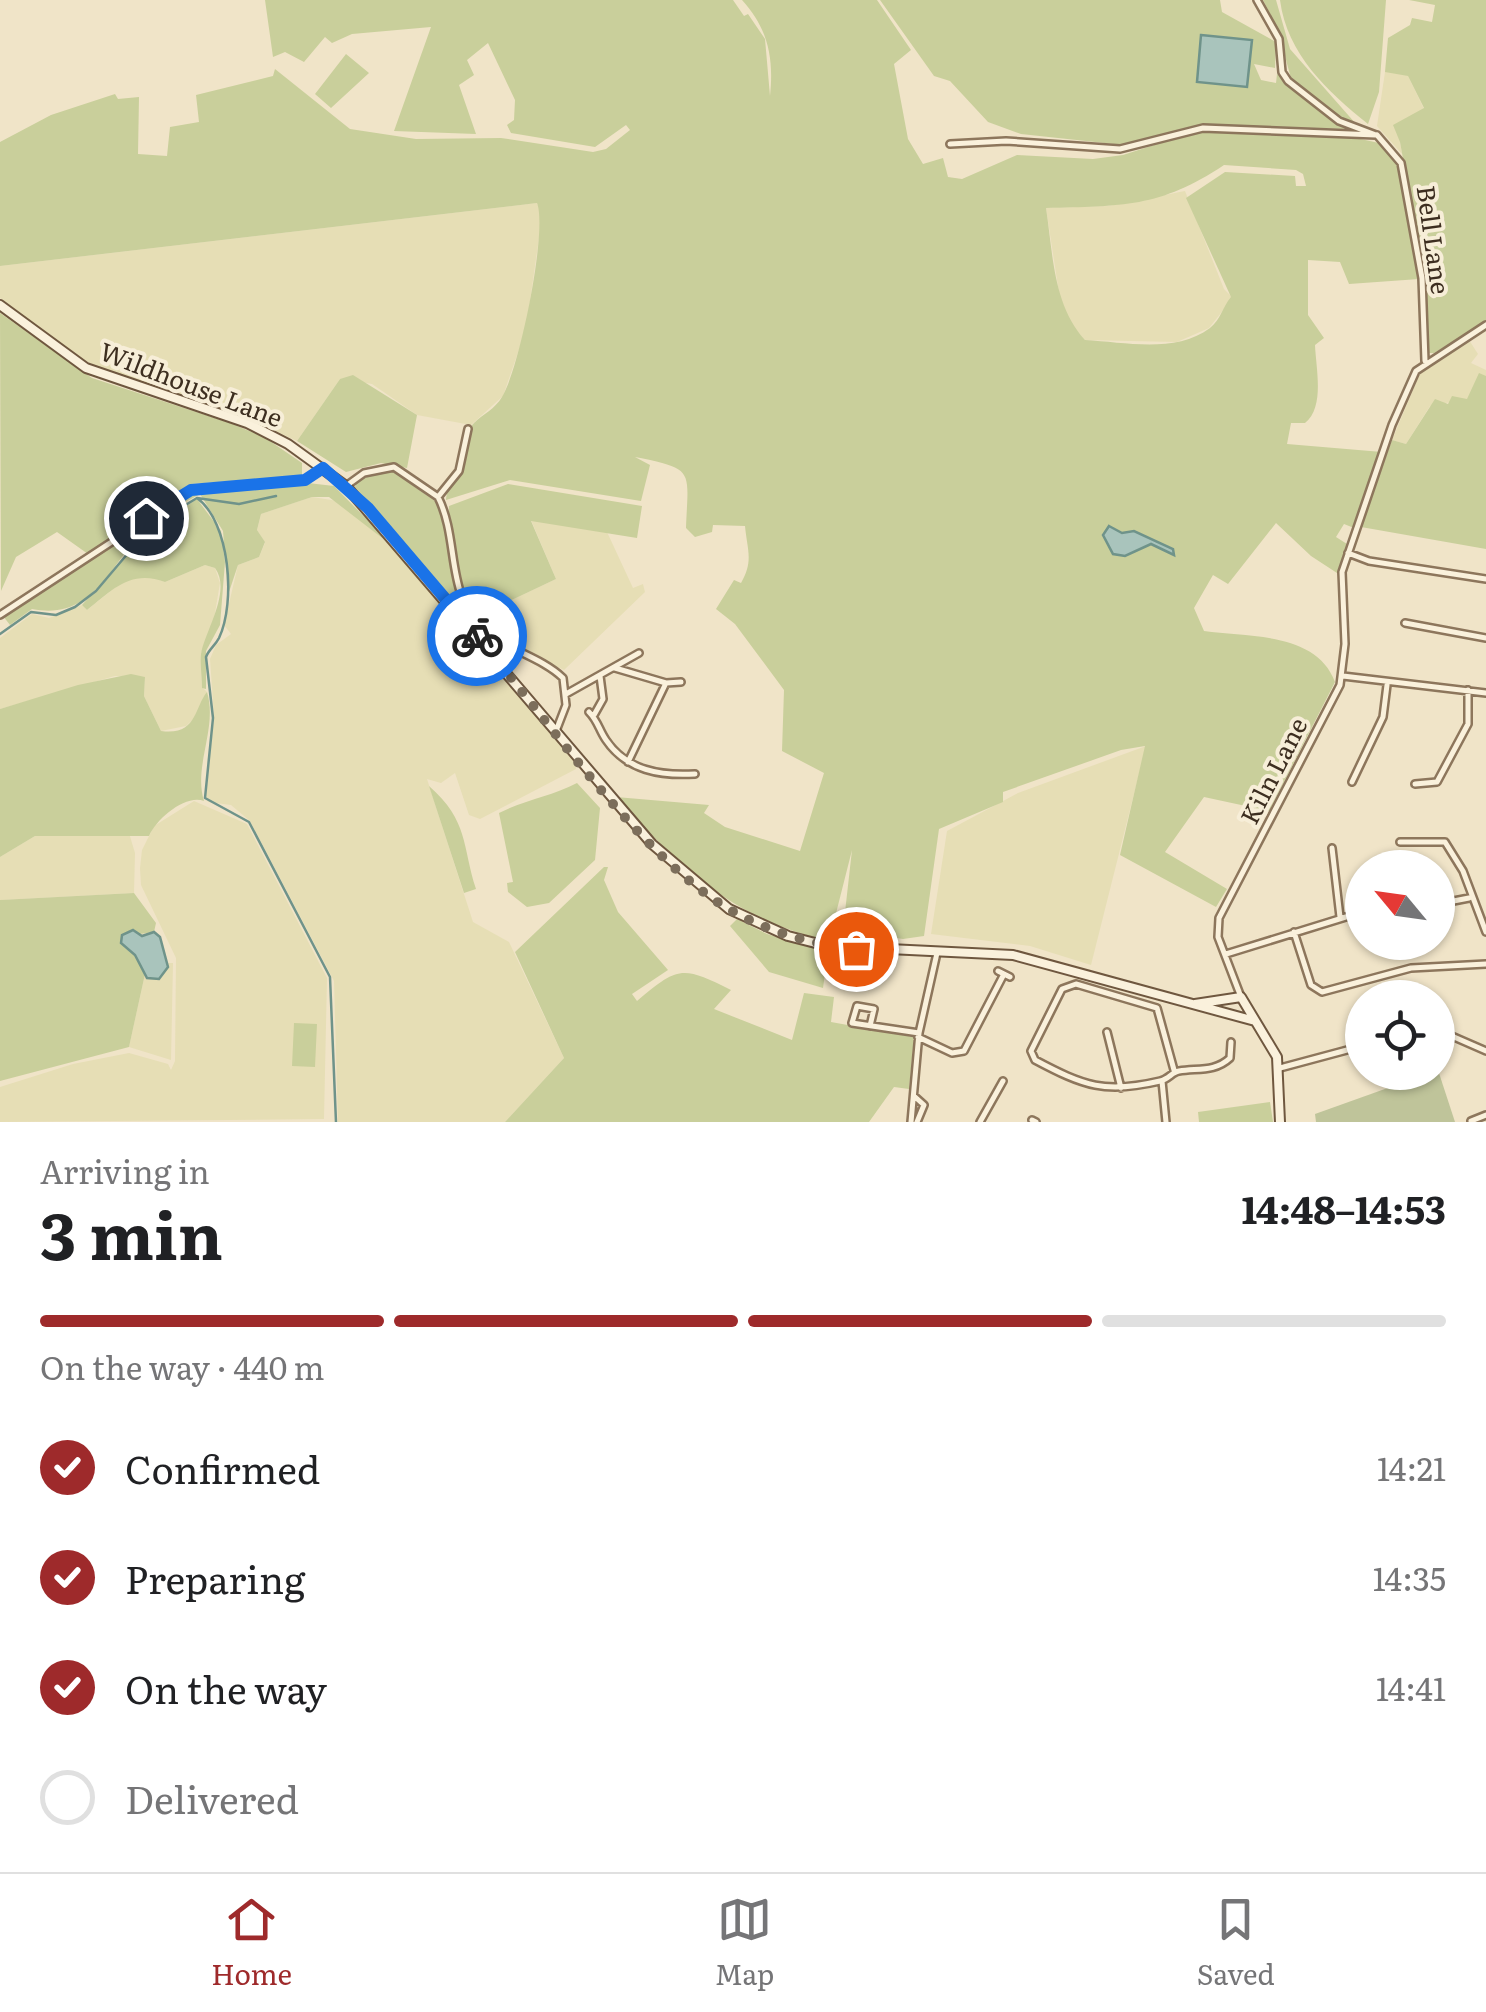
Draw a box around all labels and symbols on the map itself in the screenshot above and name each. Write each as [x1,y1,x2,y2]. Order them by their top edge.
street label: Bell Lane [1409,183,1460,297]
street label: Wildhouse Lane [95,332,288,435]
pin [104,476,189,561]
courier [427,586,527,686]
street label: Kiln Lane [1230,710,1315,830]
north arrow [1345,850,1455,960]
pin [814,907,899,992]

